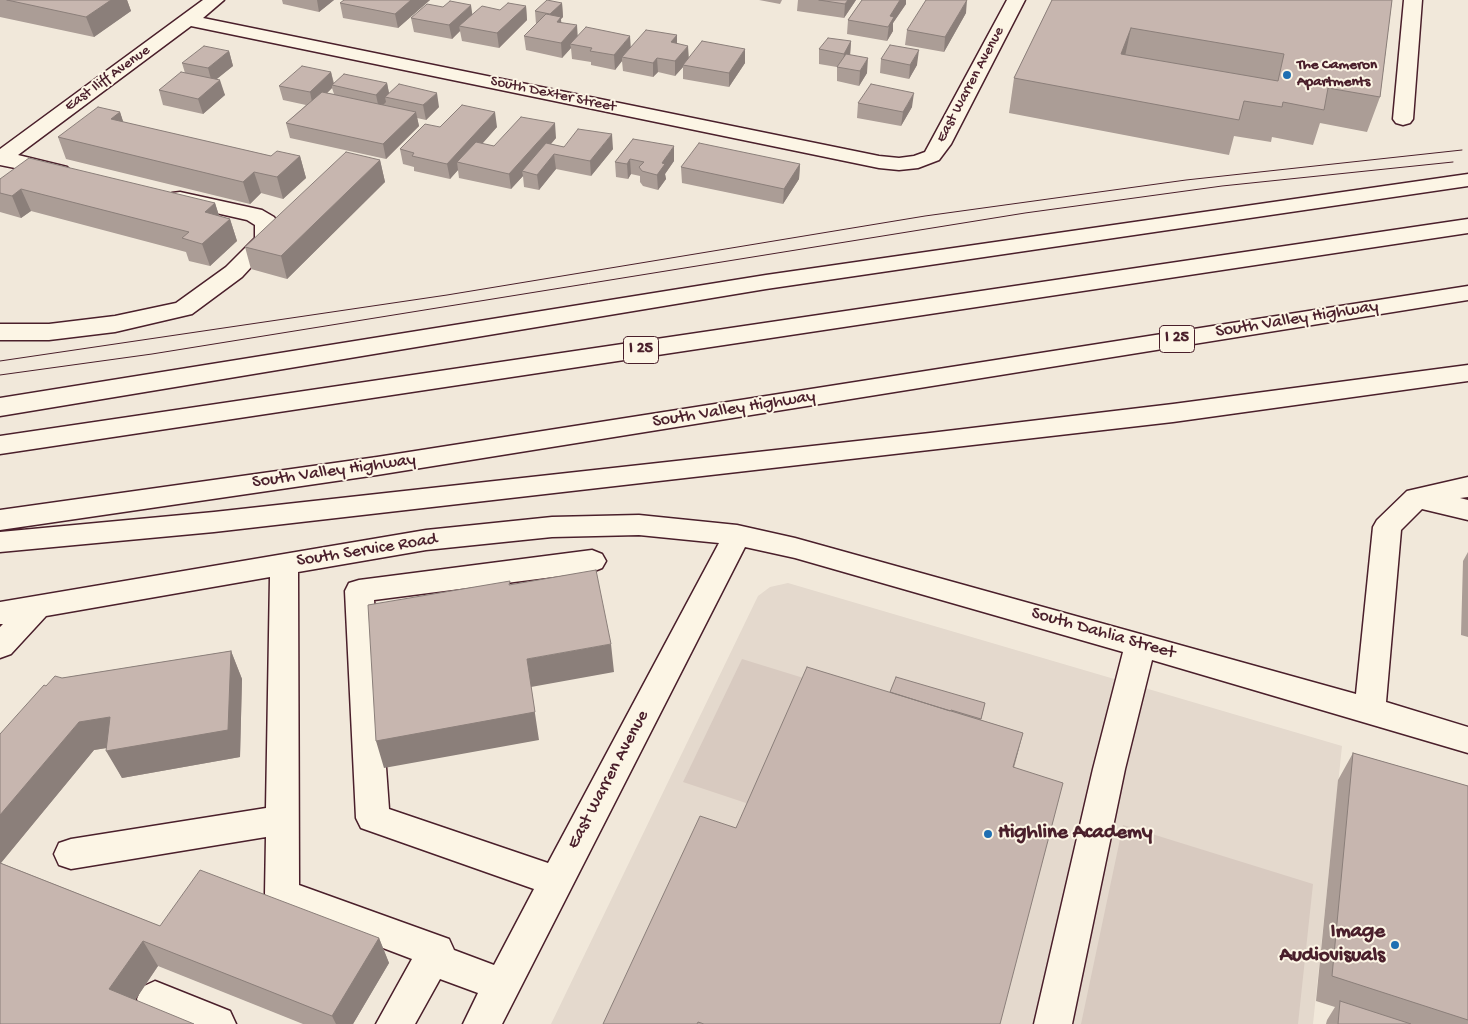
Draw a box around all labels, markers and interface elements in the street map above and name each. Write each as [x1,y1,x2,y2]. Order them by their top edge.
street label: East Warren Avenue [933,24,1009,146]
street label: East Iliff Avenue [62,42,154,116]
place label: The Cameron Apartments [1297,57,1377,92]
marker: The Cameron Apartments [1281,69,1293,81]
street label: South Dexter Street [489,73,617,117]
street label: South Valley Highway [1214,296,1380,344]
road number: I 25 [1160,326,1194,352]
road number: I 25 [624,336,658,364]
street label: South Valley Highway [651,386,817,434]
street label: South Valley Highway [251,450,417,494]
street label: South Service Road [295,529,439,573]
street label: South Dahlia Street [1028,603,1178,665]
street label: East Warren Avenue [563,707,655,853]
place label: Highline Academy [998,821,1152,847]
marker: Highline Academy [982,828,994,840]
place label: Image Audiovisuals [1280,920,1385,970]
marker: Image Audiovisuals [1389,939,1401,951]

